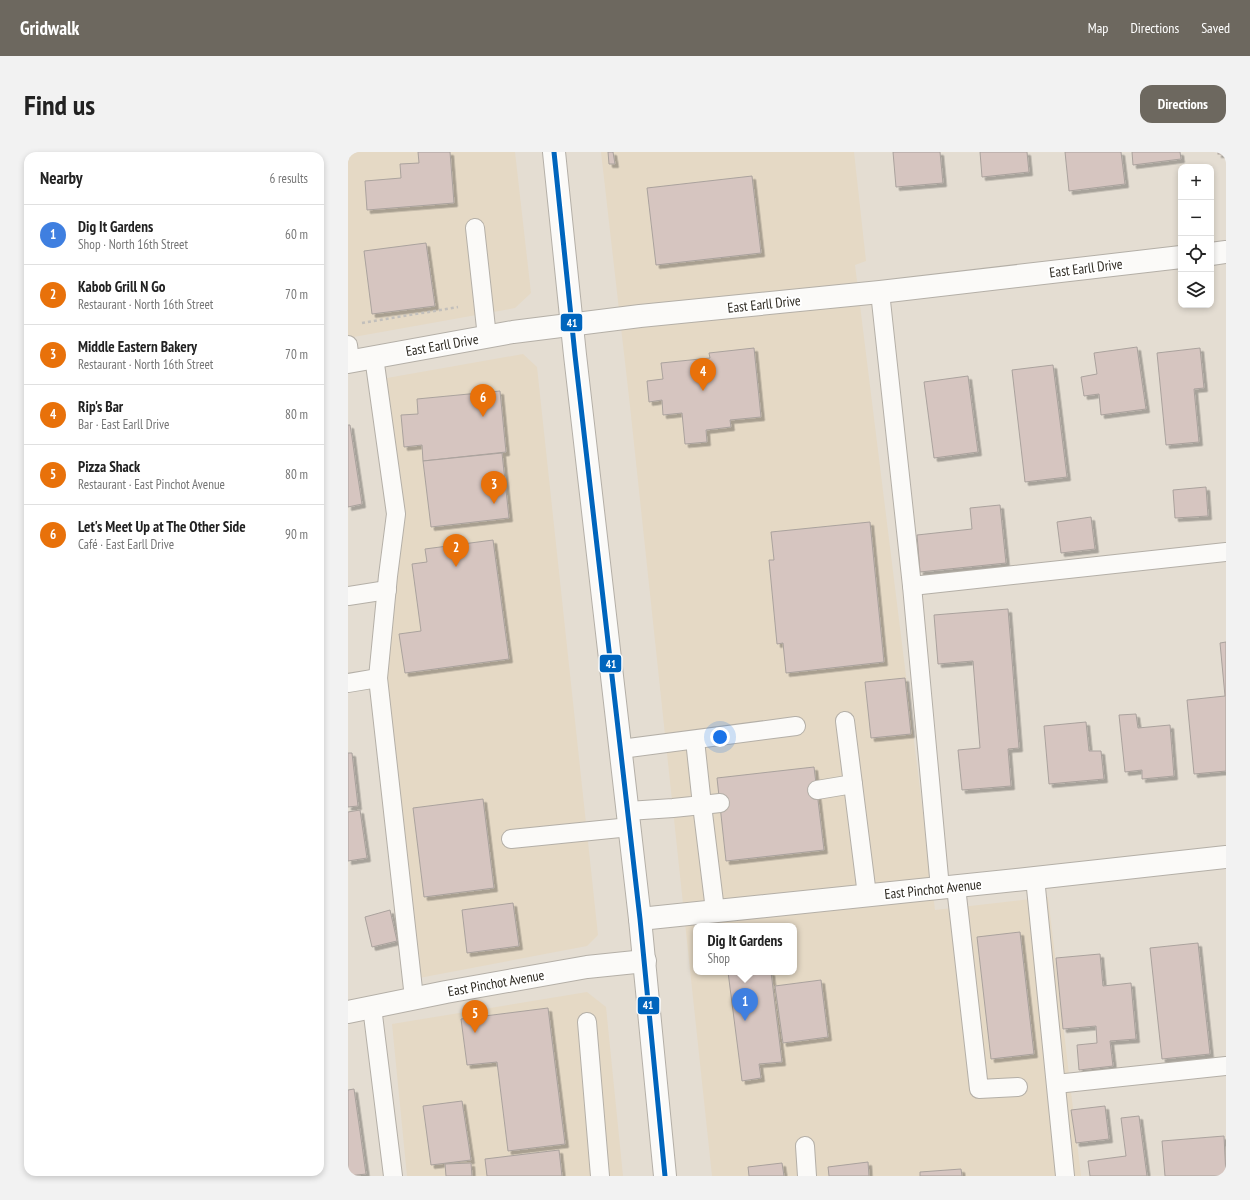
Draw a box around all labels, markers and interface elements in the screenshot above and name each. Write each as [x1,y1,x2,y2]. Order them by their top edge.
text: Gridwalk [20,16,79,40]
text: Map [1088,19,1108,37]
text: Directions [1130,19,1179,37]
text: Saved [1201,19,1230,37]
button: Directions [1140,85,1226,123]
text: Find us [24,86,95,123]
map controls [1178,164,1214,308]
button: + [1178,164,1214,200]
text: Nearby [40,167,83,189]
text: 6 results [269,170,308,187]
button: − [1178,200,1214,236]
text: Dig It Gardens [78,217,153,236]
text: 1 [50,226,56,243]
text: 60 m [285,226,308,243]
text: Shop · North 16th Street [78,236,188,253]
button: locate [1178,236,1214,272]
street label: East Earll Drive [1048,255,1124,281]
button: layers [1178,272,1214,308]
text: Kabob Grill N Go [78,277,166,296]
text: 2 [50,286,56,303]
text: 70 m [285,286,308,303]
street label: East Earll Drive [726,291,802,317]
text: Restaurant · North 16th Street [78,296,213,313]
line badge: 41 [560,313,583,332]
text: 41 [567,316,577,330]
street label: East Earll Drive [404,330,480,360]
text: Middle Eastern Bakery [78,337,197,356]
text: 3 [50,346,56,363]
text: 70 m [285,346,308,363]
text: Restaurant · North 16th Street [78,356,213,373]
pin: 4 [690,358,716,391]
pin: 6 [470,384,496,417]
text: Rip's Bar [78,397,123,416]
text: 4 [50,406,56,423]
text: 80 m [285,406,308,423]
text: Bar · East Earll Drive [78,416,169,433]
text: Pizza Shack [78,457,140,476]
text: 5 [50,466,56,483]
text: 80 m [285,466,308,483]
pin: 3 [481,471,507,504]
text: Restaurant · East Pinchot Avenue [78,476,225,493]
text: Let's Meet Up at The Other Side [78,517,246,536]
text: 6 [50,526,56,543]
text: 90 m [285,526,308,543]
pin: 2 [443,534,469,567]
text: Café · East Earll Drive [78,536,174,553]
line badge: 41 [599,654,622,673]
text: 41 [606,657,616,671]
your location [710,727,730,747]
street label: East Pinchot Avenue [883,875,983,903]
popup [693,923,797,975]
text: Dig It Gardens [707,931,783,950]
text: Shop [707,950,730,967]
street label: East Pinchot Avenue [446,966,546,1000]
pin: 1 [732,988,758,1021]
line badge: 41 [637,996,660,1015]
text: 41 [643,998,653,1012]
pin: 5 [462,1000,488,1033]

